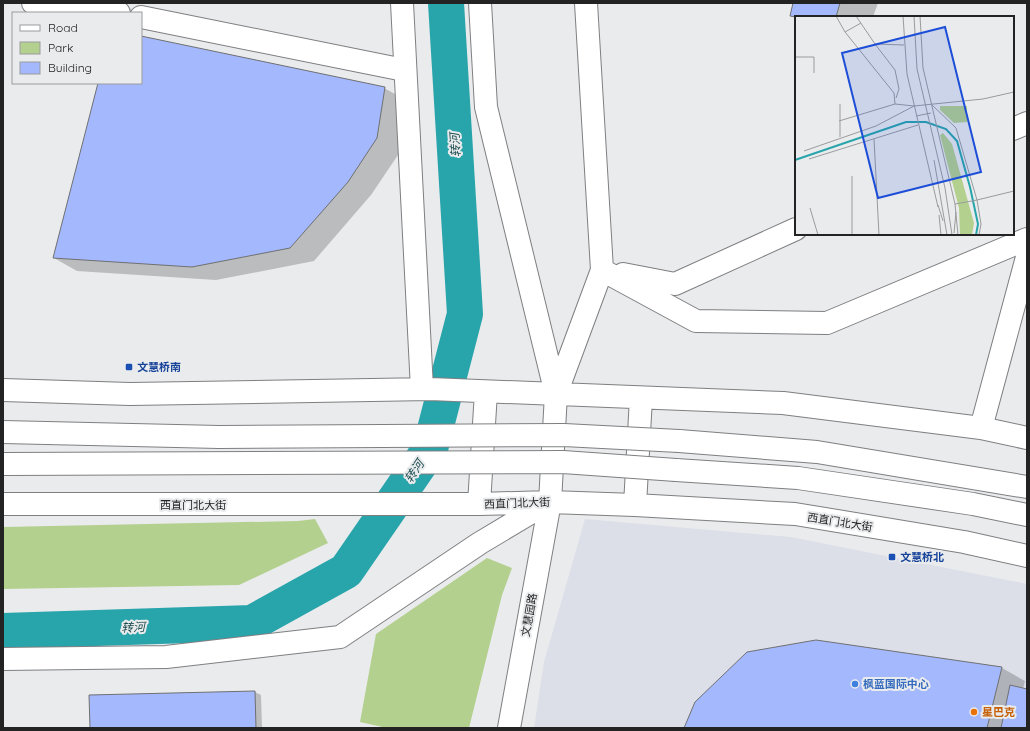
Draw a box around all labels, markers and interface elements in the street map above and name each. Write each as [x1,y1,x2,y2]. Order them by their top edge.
legend [12,12,142,84]
inset map [795,16,1014,235]
text: Road [48,20,78,35]
text: Park [48,40,73,55]
text: Building [48,60,92,75]
water label: 转河 [447,131,463,158]
place label: 文慧桥南 [137,360,181,374]
marker: 文慧桥南 [124,362,134,372]
water label: 转河 [401,455,428,485]
street label: 西直门北大街 [484,495,550,511]
street label: 西直门北大街 [160,498,226,512]
street label: 西直门北大街 [806,510,874,534]
place label: 文慧桥北 [900,550,944,564]
marker: 文慧桥北 [887,552,897,562]
street label: 文慧园路 [518,592,540,638]
water label: 转河 [121,619,147,635]
place label: 枫蓝国际中心 [863,677,929,691]
marker: 枫蓝国际中心 [850,679,860,689]
place label: 星巴克 [982,705,1015,719]
marker: 星巴克 [969,707,979,717]

